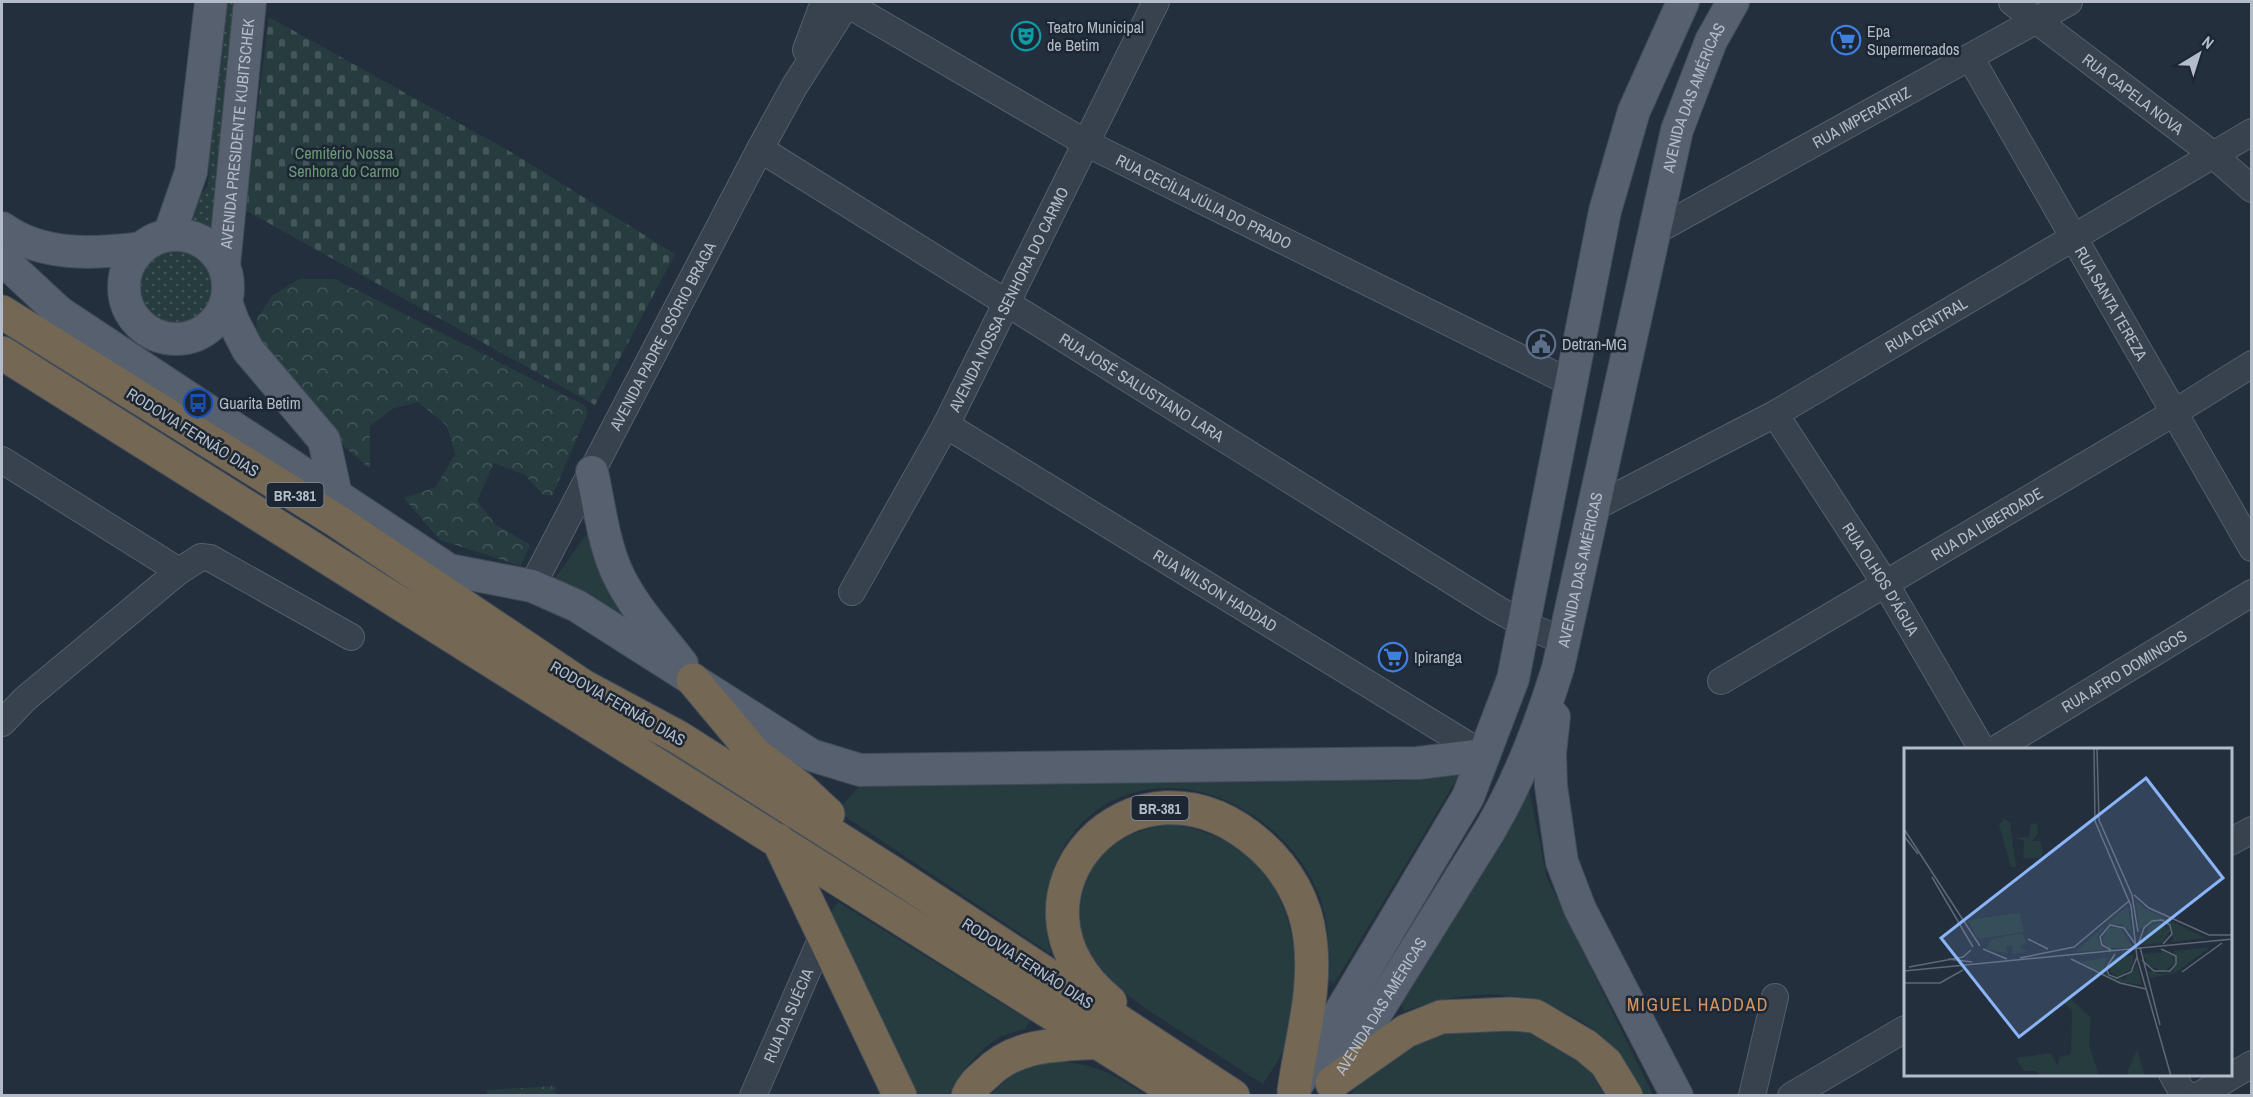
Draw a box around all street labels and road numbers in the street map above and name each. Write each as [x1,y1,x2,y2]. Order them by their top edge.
street label: AVENIDA PRESIDENTE KUBITSCHEK [215,17,259,251]
street label: AVENIDA DAS AMÉRICAS [1657,18,1730,176]
street label: RUA CAPELA NOVA [2078,48,2188,140]
street label: RUA IMPERATRIZ [1808,81,1914,153]
street label: RUA CECÍLIA JÚLIA DO PRADO [1112,149,1295,254]
street label: AVENIDA NOSSA SENHORA DO CARMO [943,183,1074,416]
street label: AVENIDA PADRE OSÓRIO BRAGA [604,238,721,435]
street label: RUA SANTA TEREZA [2070,242,2153,364]
street label: RUA CENTRAL [1881,292,1972,358]
street label: RUA JOSÉ SALUSTIANO LARA [1055,328,1228,447]
street label: RODOVIA FERNÃO DIAS [123,382,264,482]
street label: RUA DA LIBERDADE [1927,482,2047,565]
road number: BR-381 [266,483,324,507]
street label: AVENIDA DAS AMÉRICAS [1552,490,1608,650]
street label: RUA OLHOS D'ÁGUA [1837,518,1924,640]
street label: RUA WILSON HADDAD [1149,544,1281,637]
street label: RUA AFRO DOMINGOS [2057,624,2191,718]
street label: RODOVIA FERNÃO DIAS [547,655,690,751]
road number: BR-381 [1132,796,1188,820]
street label: RODOVIA FERNÃO DIAS [958,912,1098,1014]
street label: AVENIDA DAS AMÉRICAS [1329,933,1432,1080]
street label: RUA DA SUÉCIA [758,964,818,1066]

